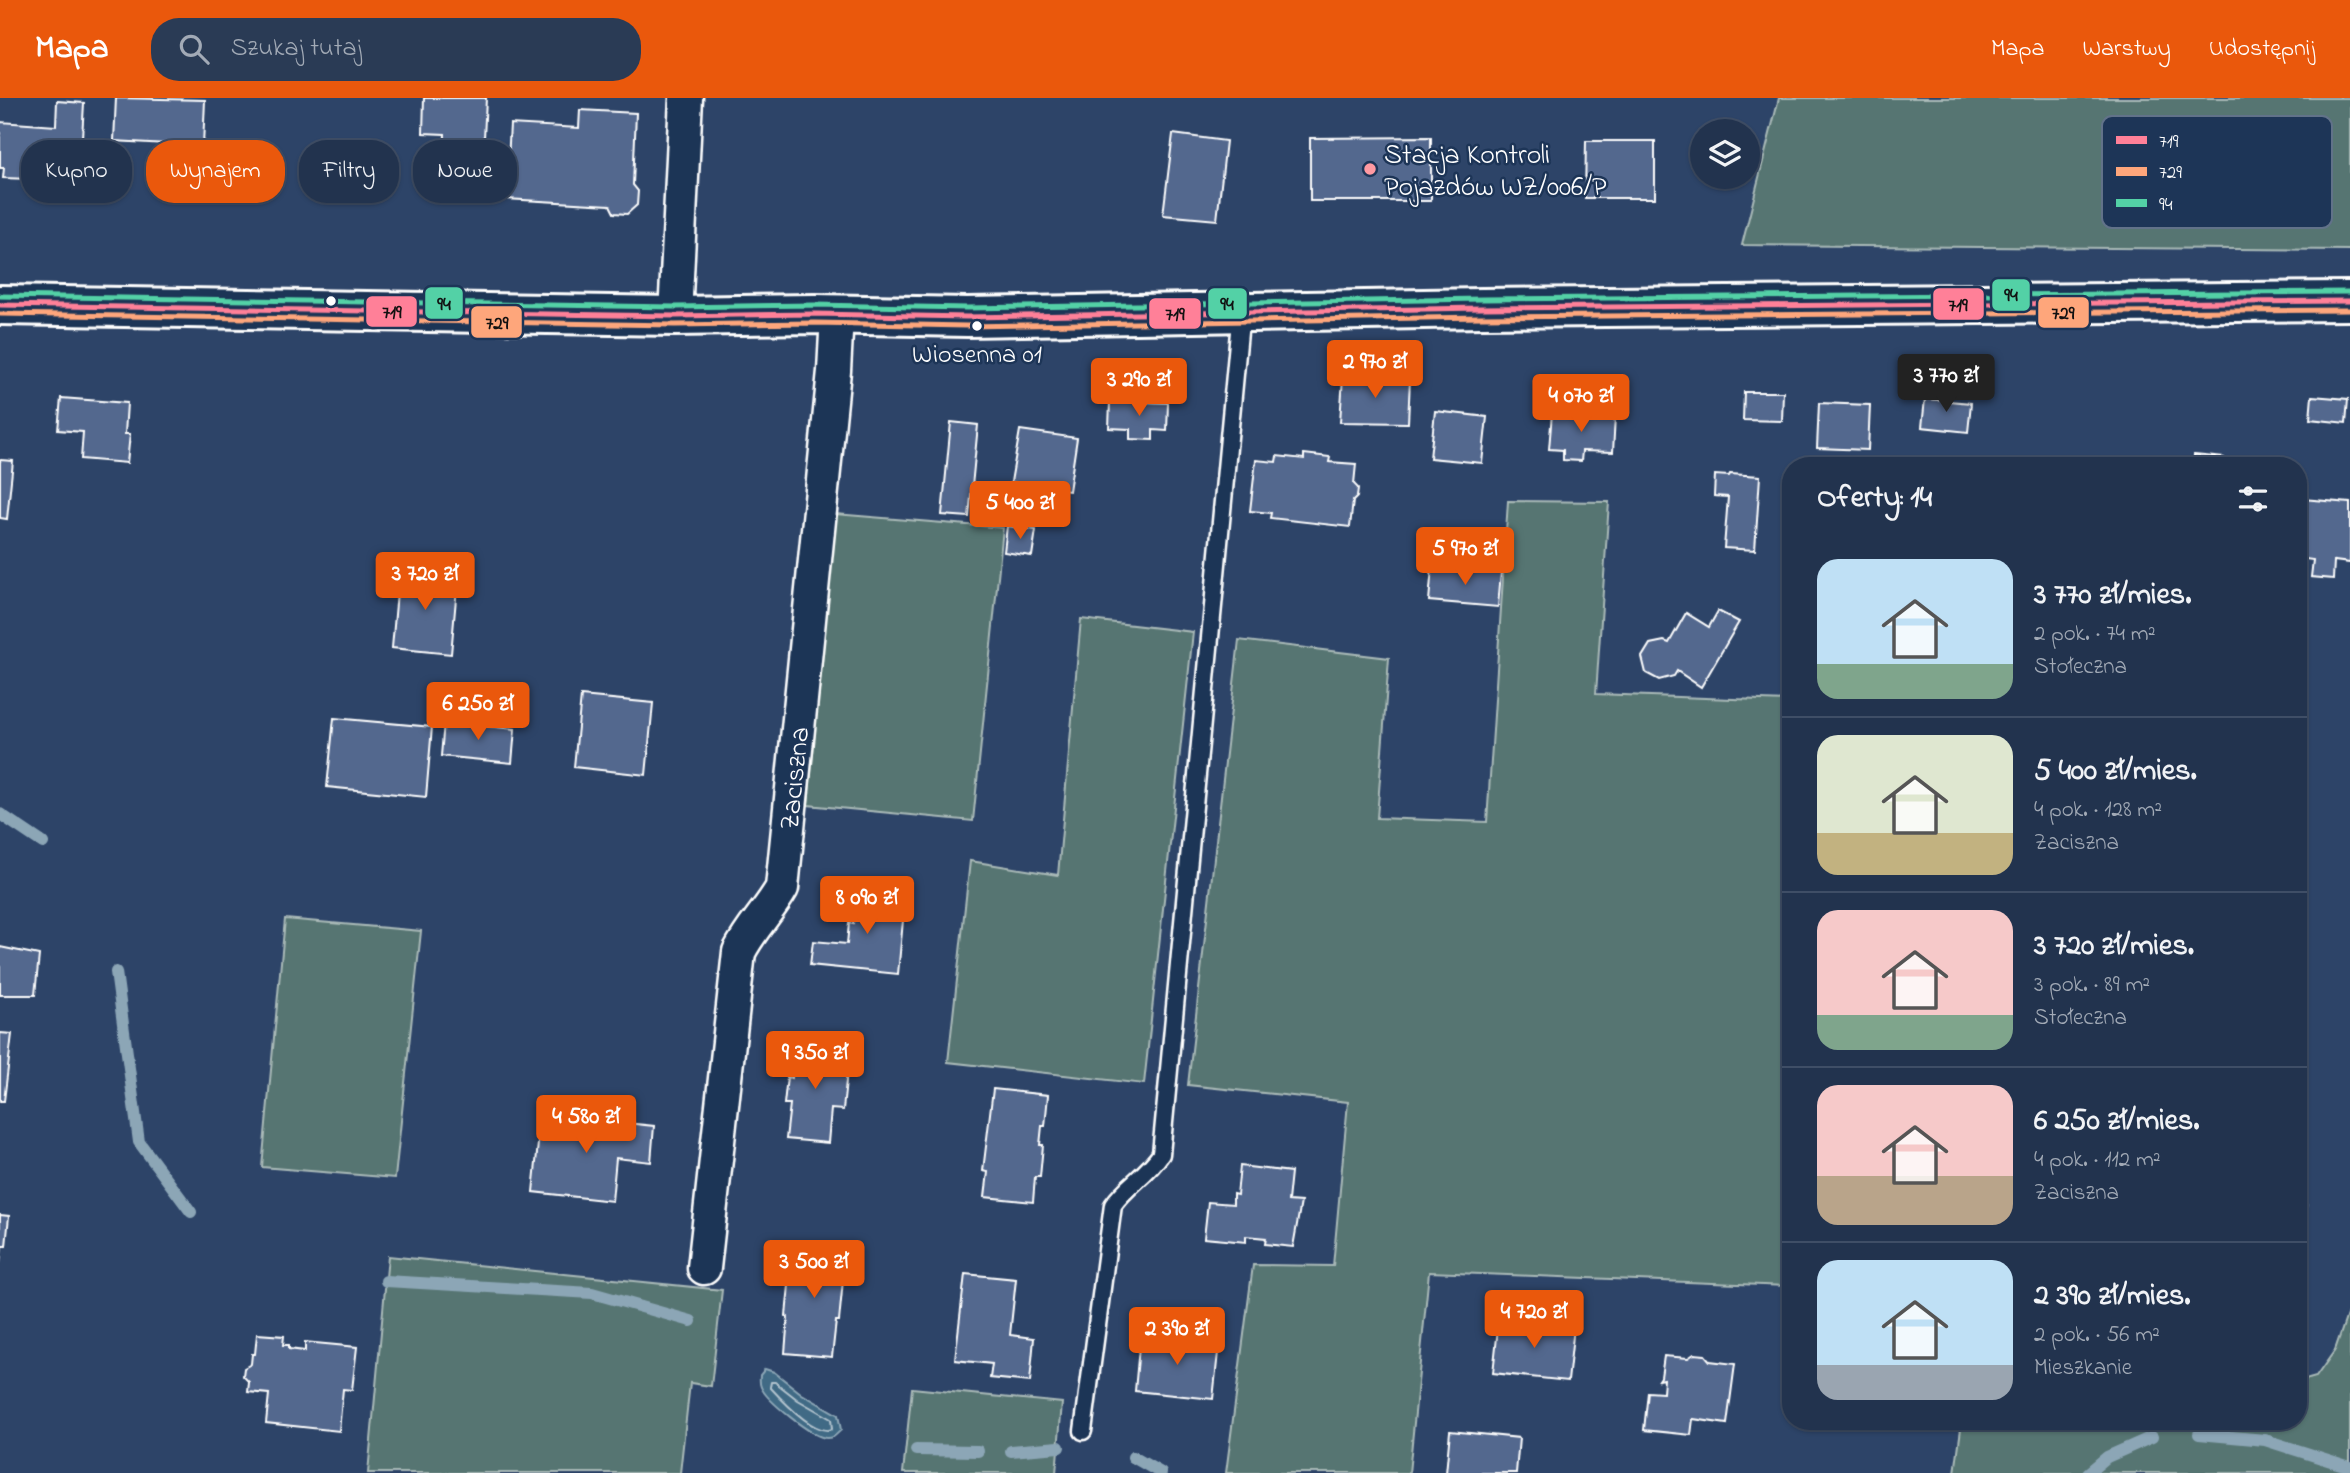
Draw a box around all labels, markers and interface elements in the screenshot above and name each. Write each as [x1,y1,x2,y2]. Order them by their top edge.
search box [151,18,641,81]
text: Mapa [35,25,109,73]
icon: search [175,30,213,68]
text: Szukaj tutaj [231,30,362,68]
text: Mapa [1991,32,2044,67]
text: Warstwy [2082,32,2171,67]
text: Udostępnij [2209,32,2315,67]
legend [2102,116,2332,228]
map controls [1690,119,1760,189]
button: layers [1690,119,1760,189]
text: 719 [2159,129,2179,156]
place label: Stacja Kontroli Pojazdów WZ/006/P [1384,136,1607,209]
chip: Kupno [21,140,132,203]
chip: Wynajem [146,140,285,203]
chip: Filtry [299,140,399,203]
chip: Nowe [413,140,517,203]
text: 729 [2159,160,2182,187]
marker: Stacja Kontroli Pojazdów WZ/006/P [1362,161,1378,177]
text: 94 [2159,192,2173,219]
line badge: 94 [1991,278,2031,312]
text: 94 [2003,283,2018,310]
line badge: 94 [424,286,464,320]
line badge: 94 [1207,287,1248,320]
line badge: 719 [1932,287,1985,321]
text: 94 [436,292,451,319]
text: 94 [1219,292,1234,319]
text: 719 [1948,293,1968,320]
unlabelled marker [324,294,338,308]
line badge: 719 [365,295,418,328]
line badge: 729 [2037,296,2090,329]
line badge: 719 [1148,297,1202,330]
text: 719 [382,300,402,327]
text: 729 [2052,301,2075,328]
text: 719 [1165,302,1185,329]
line badge: 729 [470,305,523,339]
text: 729 [486,311,509,338]
marker: Wiosenna 01 [970,319,984,333]
place label: Wiosenna 01 [912,337,1042,375]
pin: 2 970 zł [1303,341,1447,400]
text: 2 970 zł [1343,346,1407,379]
pin: 3 770 zł [1874,354,2018,414]
pin: 3 290 zł [1067,358,1211,418]
text: 3 770 zł [1914,360,1978,393]
text: 3 290 zł [1107,364,1171,397]
pin: 4 070 zł [1509,374,1653,434]
text: 4 070 zł [1548,380,1614,413]
text: Oferty: 14 [1817,477,1932,521]
icon: filters [2234,480,2272,518]
pin: 5 400 zł [948,482,1092,541]
text: 5 400 zł [986,487,1054,520]
pin: 5 970 zł [1393,528,1537,587]
text: 5 970 zł [1432,533,1498,566]
pin: 3 720 zł [353,552,497,612]
text: 3 720 zł [392,558,458,591]
text: 3 770 zł/mies. [2034,574,2191,618]
icon: home [1873,587,1957,671]
text: 2 pok. · 74 m² [2034,618,2156,651]
text: Stołeczna [2034,651,2127,684]
pin: 6 250 zł [406,682,550,742]
text: 6 250 zł [442,688,514,721]
street label: Zaciszna [771,725,822,832]
text: 5 400 zł/mies. [2034,750,2197,794]
icon: home [1873,763,1957,847]
text: 4 pok. · 128 m² [2034,794,2162,827]
text: Zaciszna [2034,827,2119,860]
pin: 8 090 zł [795,876,939,936]
text: 8 090 zł [836,882,898,915]
text: 3 720 zł/mies. [2034,925,2194,969]
icon: home [1873,938,1957,1022]
text: 3 pok. · 89 m² [2034,969,2150,1002]
text: Stołeczna [2034,1002,2127,1035]
pin: 9 350 zł [743,1032,887,1091]
text: 9 350 zł [782,1037,848,1070]
pin: 4 580 zł [514,1096,658,1155]
text: 6 250 zł/mies. [2034,1100,2199,1144]
text: 4 580 zł [552,1101,620,1134]
icon: home [1873,1113,1957,1197]
text: 4 pok. · 112 m² [2034,1144,2161,1177]
text: Zaciszna [2034,1177,2119,1210]
pin: 3 500 zł [742,1240,886,1300]
text: 3 500 zł [780,1246,848,1279]
text: 2 390 zł/mies. [2034,1275,2190,1319]
icon: home [1873,1288,1957,1372]
pin: 4 720 zł [1462,1290,1606,1350]
text: 4 720 zł [1501,1296,1567,1329]
pin: 2 390 zł [1105,1308,1249,1367]
text: 2 390 zł [1145,1313,1209,1346]
text: 2 pok. · 56 m² [2034,1319,2160,1352]
text: Mieszkanie [2034,1352,2132,1385]

